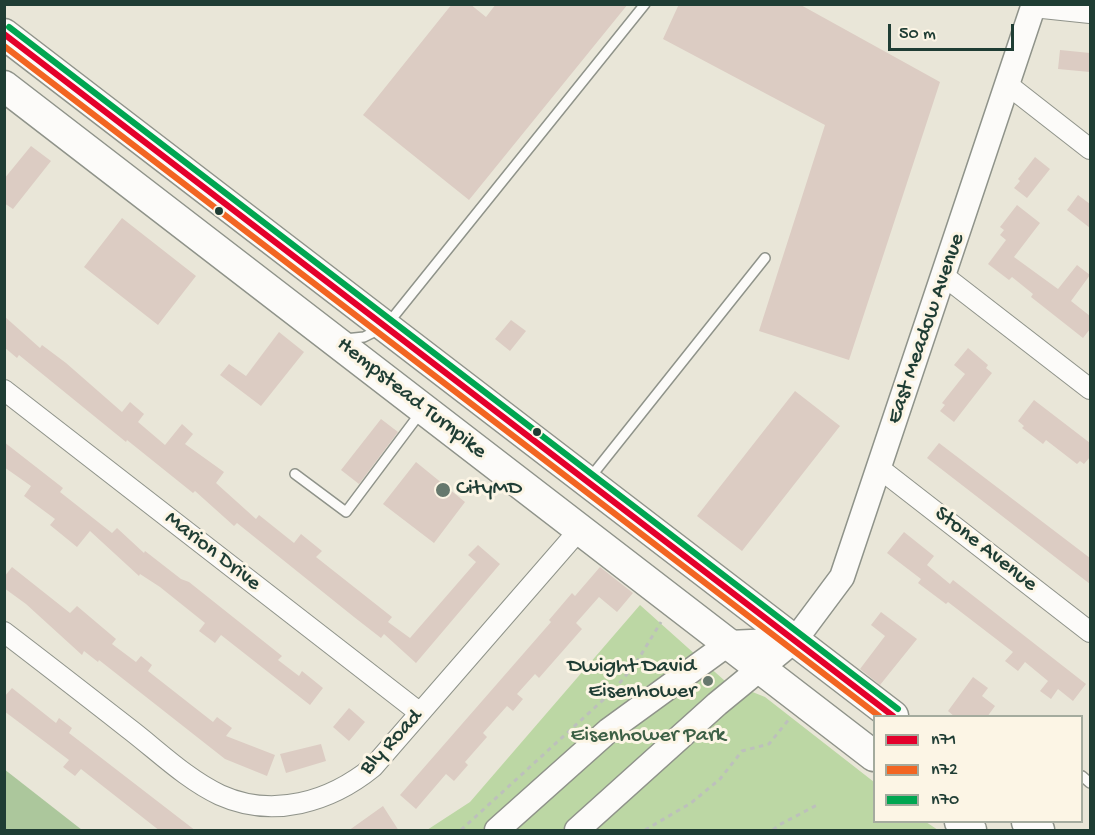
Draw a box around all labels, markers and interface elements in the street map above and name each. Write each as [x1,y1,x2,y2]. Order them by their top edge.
scale bar [891,12,1017,50]
text: 50 m [899,24,936,45]
unlabelled marker [213,205,225,217]
street label: East Meadow Avenue [882,230,972,428]
street label: Hempstead Turnpike [331,332,491,466]
unlabelled marker [531,426,543,438]
place label: CityMD [456,477,522,503]
marker: CityMD [434,481,452,499]
street label: Stone Avenue [928,501,1042,599]
street label: Marion Drive [159,506,265,598]
place label: Dwight David Eisenhower [567,655,696,706]
marker: Dwight David Eisenhower [701,674,715,688]
street label: Bly Road [355,705,429,781]
legend [873,715,1083,823]
park label: Eisenhower Park [571,724,725,750]
text: n71 [931,730,956,751]
text: n72 [931,760,958,781]
text: n70 [931,790,959,811]

